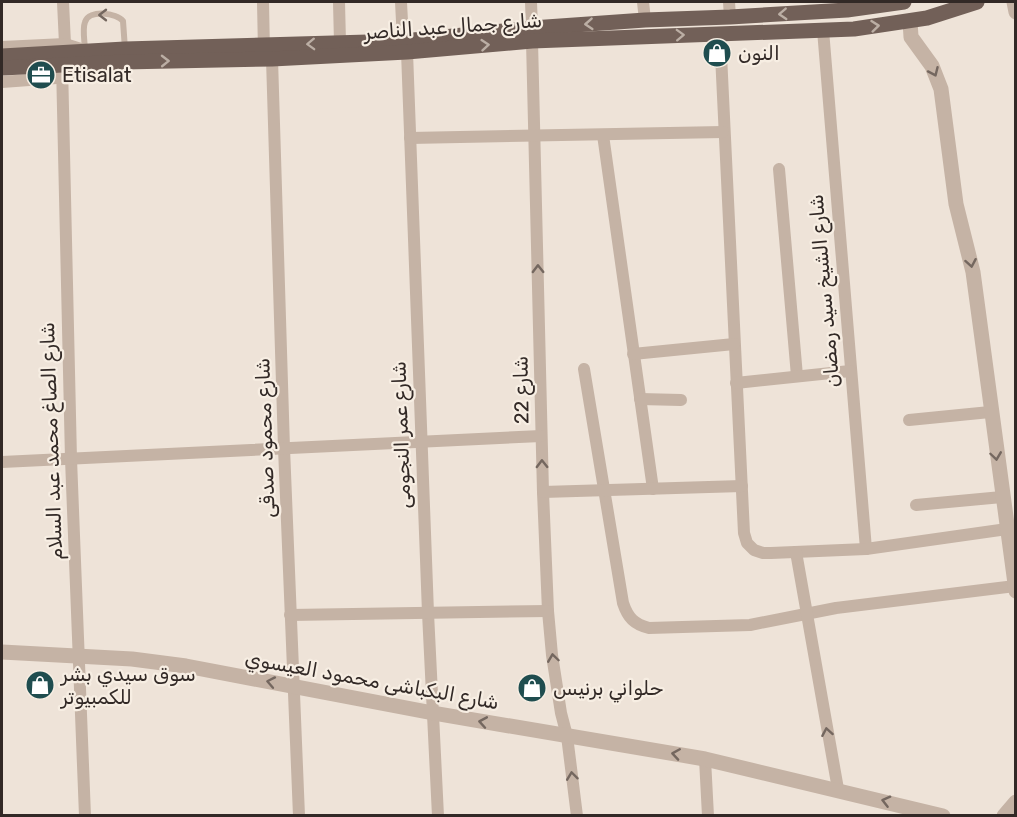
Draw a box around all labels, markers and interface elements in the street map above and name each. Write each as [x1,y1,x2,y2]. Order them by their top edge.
one-way arrow [779,7,788,20]
street label: شارع جمال عبد الناصر [362,8,543,46]
one-way arrow [99,9,108,21]
one-way arrow [584,17,593,30]
one-way arrow [870,21,879,33]
one-way arrow [675,29,684,42]
shop icon: النون [701,37,733,69]
one-way arrow [306,38,315,51]
one-way arrow [481,39,490,52]
place label: النون [738,41,780,65]
one-way arrow [160,55,169,68]
office icon: Etisalat [25,59,57,91]
place label: Etisalat [62,63,132,87]
one-way arrow [927,66,939,77]
street label: شارع الشيخ سيد رمضان [804,193,846,389]
one-way arrow [964,258,977,268]
one-way arrow [532,264,544,273]
street label: شارع الصاغ محمد عبد السلام [35,322,69,560]
street label: شارع 22 [508,356,536,424]
street label: شارع محمود صدقى [250,357,282,518]
street label: شارع عمر النجومى [386,361,418,509]
one-way arrow [990,452,1002,461]
one-way arrow [536,459,548,468]
street label: شارع البكباشى محمود العيسوي [243,646,501,716]
one-way arrow [547,654,559,663]
place label: سوق سيدي بشر للكمبيوتر [60,662,196,709]
shop icon: سوق سيدي بشر للكمبيوتر [24,669,56,701]
shop icon: حلواني برنيس [516,672,548,704]
one-way arrow [266,676,276,689]
place label: حلواني برنيس [553,676,663,703]
one-way arrow [479,716,488,728]
one-way arrow [822,727,834,736]
one-way arrow [671,748,681,761]
one-way arrow [566,771,579,780]
one-way arrow [882,796,892,809]

